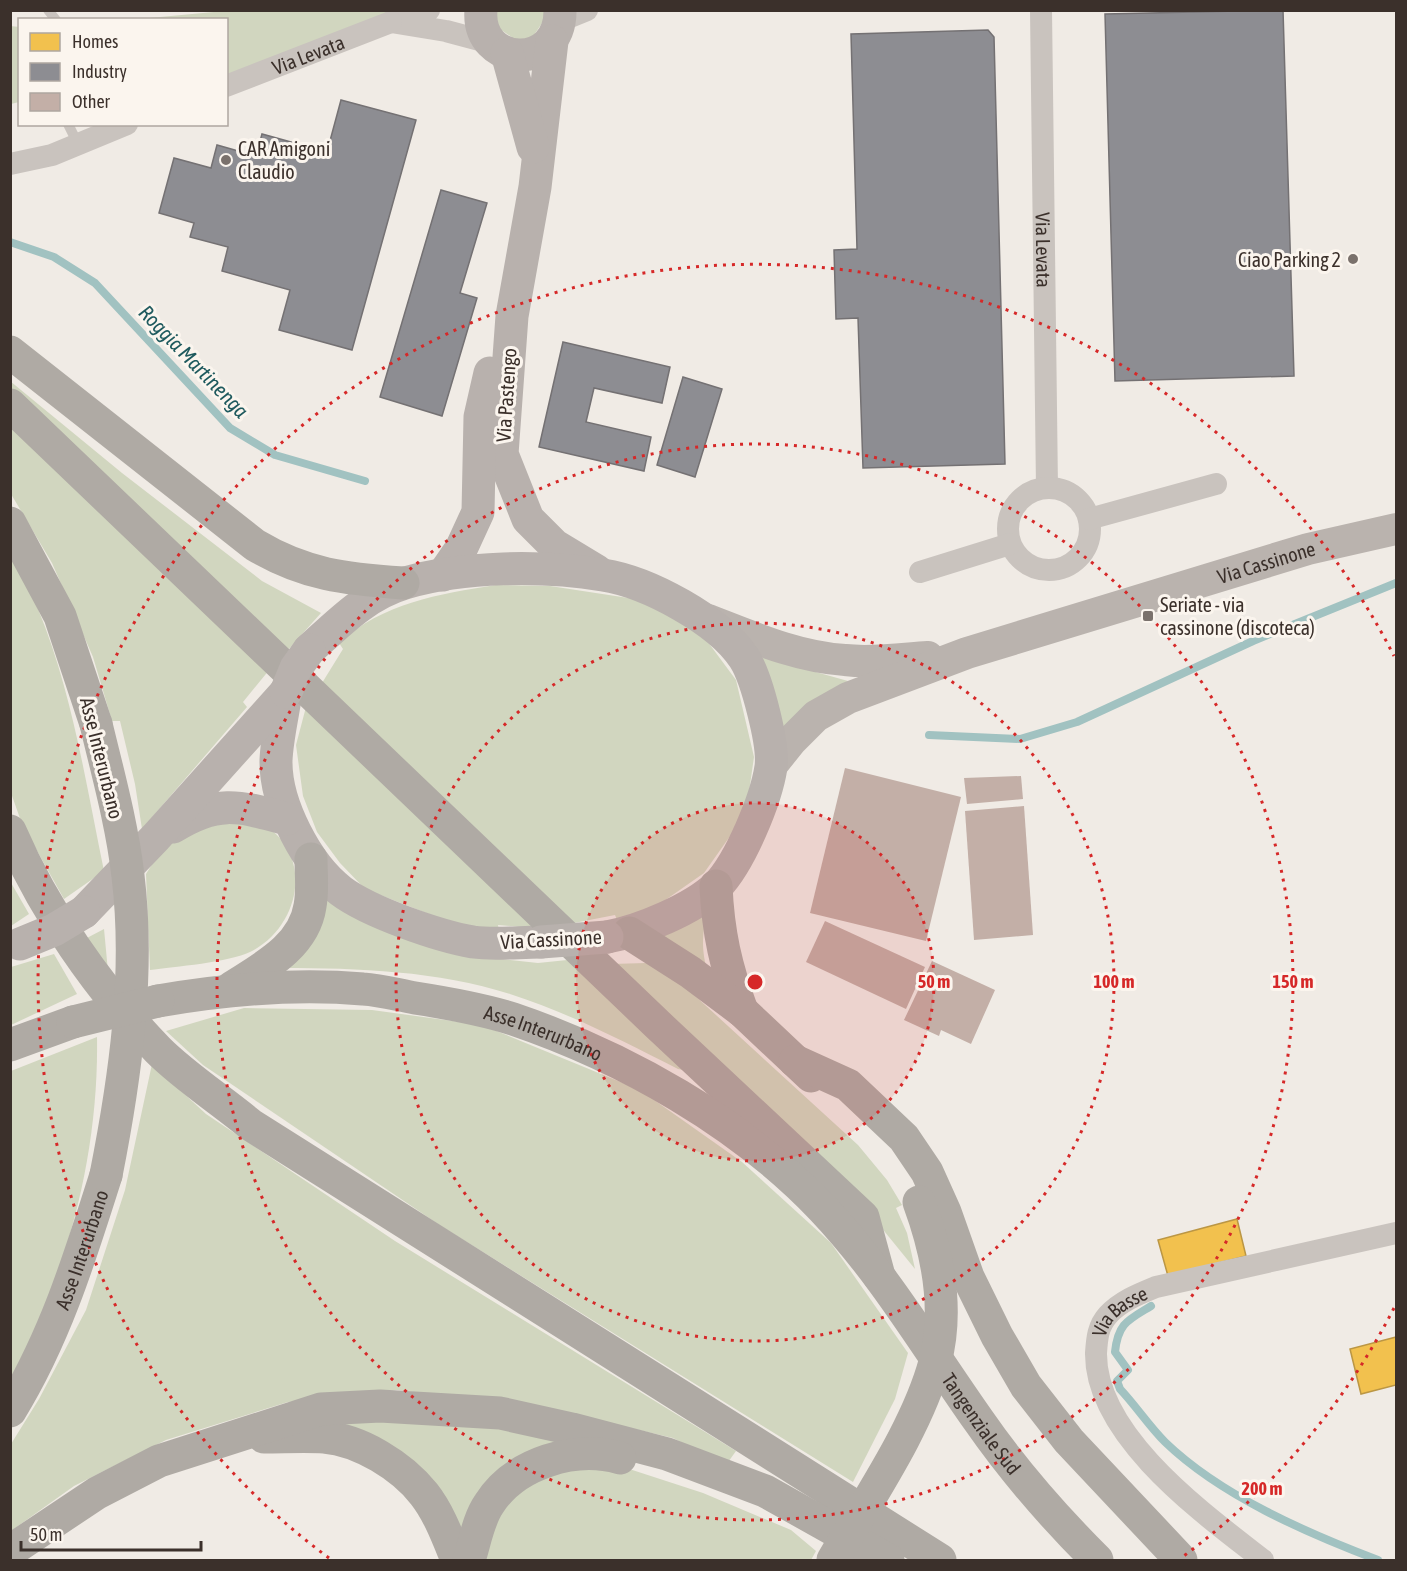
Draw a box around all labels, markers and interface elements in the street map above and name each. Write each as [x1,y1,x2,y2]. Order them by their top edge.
legend [18,18,228,126]
street label: Via Levata [269,30,347,79]
text: Homes [72,31,118,52]
text: Industry [72,61,127,82]
text: Other [72,91,111,112]
place label: CAR Amigoni Claudio [238,137,330,183]
marker: CAR Amigoni Claudio [219,153,233,167]
street label: Via Levata [1032,212,1056,288]
place label: Ciao Parking 2 [1238,248,1341,271]
marker: Ciao Parking 2 [1346,252,1360,266]
water label: Roggia Martinenga [134,300,254,422]
street label: Via Pastengo [491,347,521,443]
street label: Via Cassinone [1214,536,1317,588]
place label: Seriate - via cassinone (discoteca) [1160,593,1315,639]
marker: Seriate - via cassinone (discoteca) [1141,609,1155,623]
street label: Asse Interurbano [76,695,128,821]
street label: Via Cassinone [500,925,602,953]
text: 50 m [918,971,950,992]
text: 100 m [1094,971,1134,992]
text: 150 m [1273,971,1313,992]
centre of rings [745,972,765,992]
street label: Asse Interurbano [482,1000,606,1065]
street label: Asse Interurbano [50,1187,112,1312]
street label: Via Basse [1087,1281,1150,1339]
street label: Tangenziale Sud [938,1368,1026,1479]
text: 200 m [1242,1478,1282,1499]
scale bar [21,1514,201,1552]
text: 50 m [30,1524,62,1545]

